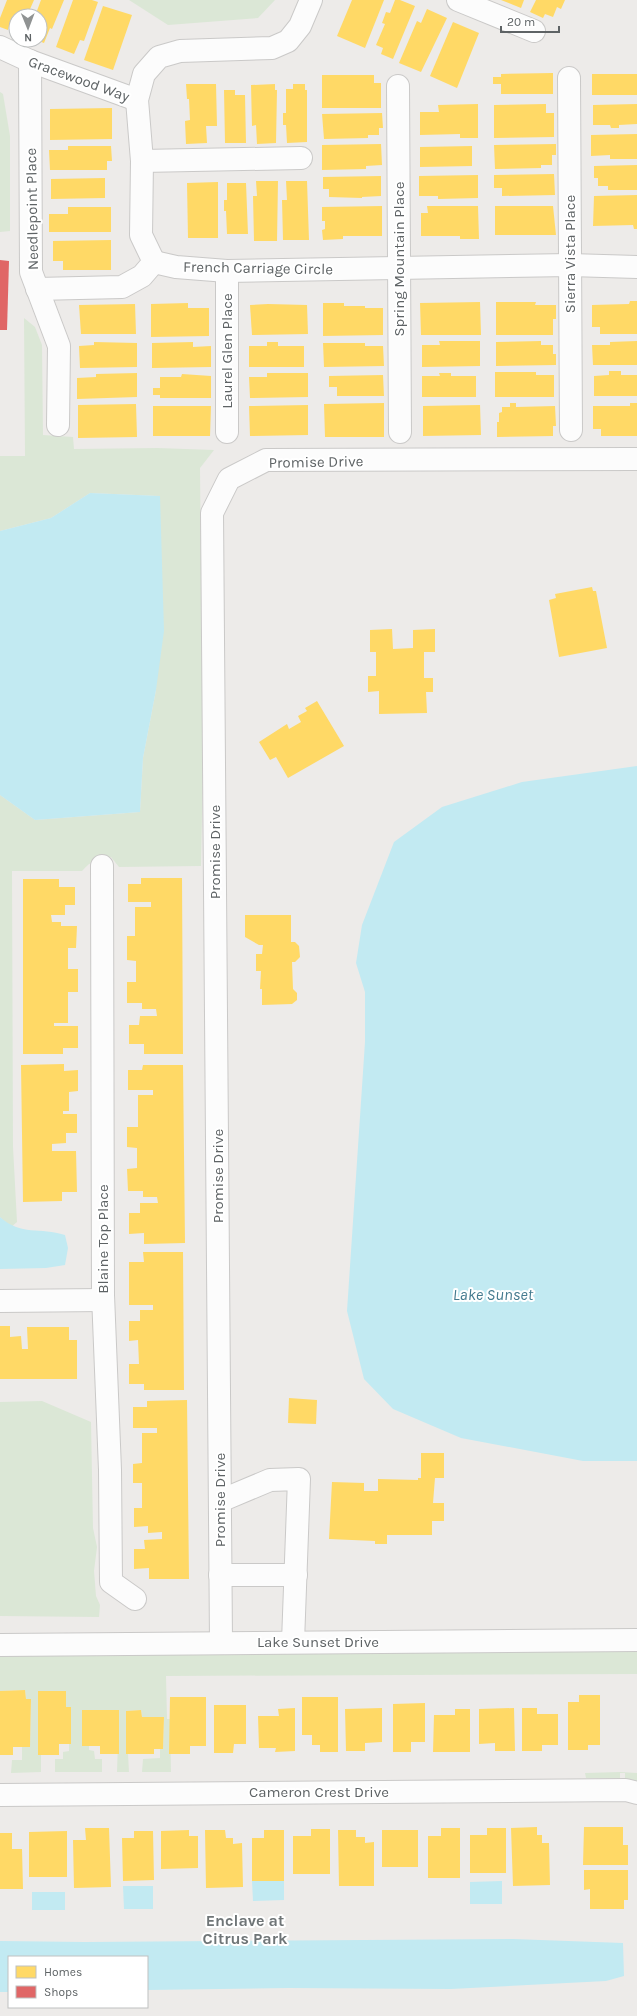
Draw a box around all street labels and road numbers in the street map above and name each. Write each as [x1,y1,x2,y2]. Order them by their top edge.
street label: Gracewood Way [26,52,132,106]
street label: Needlepoint Place [22,148,42,270]
street label: Spring Mountain Place [390,181,408,337]
street label: Sierra Vista Place [561,195,579,313]
street label: French Carriage Circle [183,258,333,278]
street label: Laurel Glen Place [218,293,236,409]
street label: Promise Drive [269,452,363,472]
street label: Promise Drive [206,805,224,899]
street label: Promise Drive [209,1129,227,1223]
street label: Blaine Top Place [94,1184,112,1294]
street label: Promise Drive [211,1453,229,1547]
street label: Lake Sunset Drive [257,1633,379,1651]
street label: Cameron Crest Drive [249,1783,389,1801]

